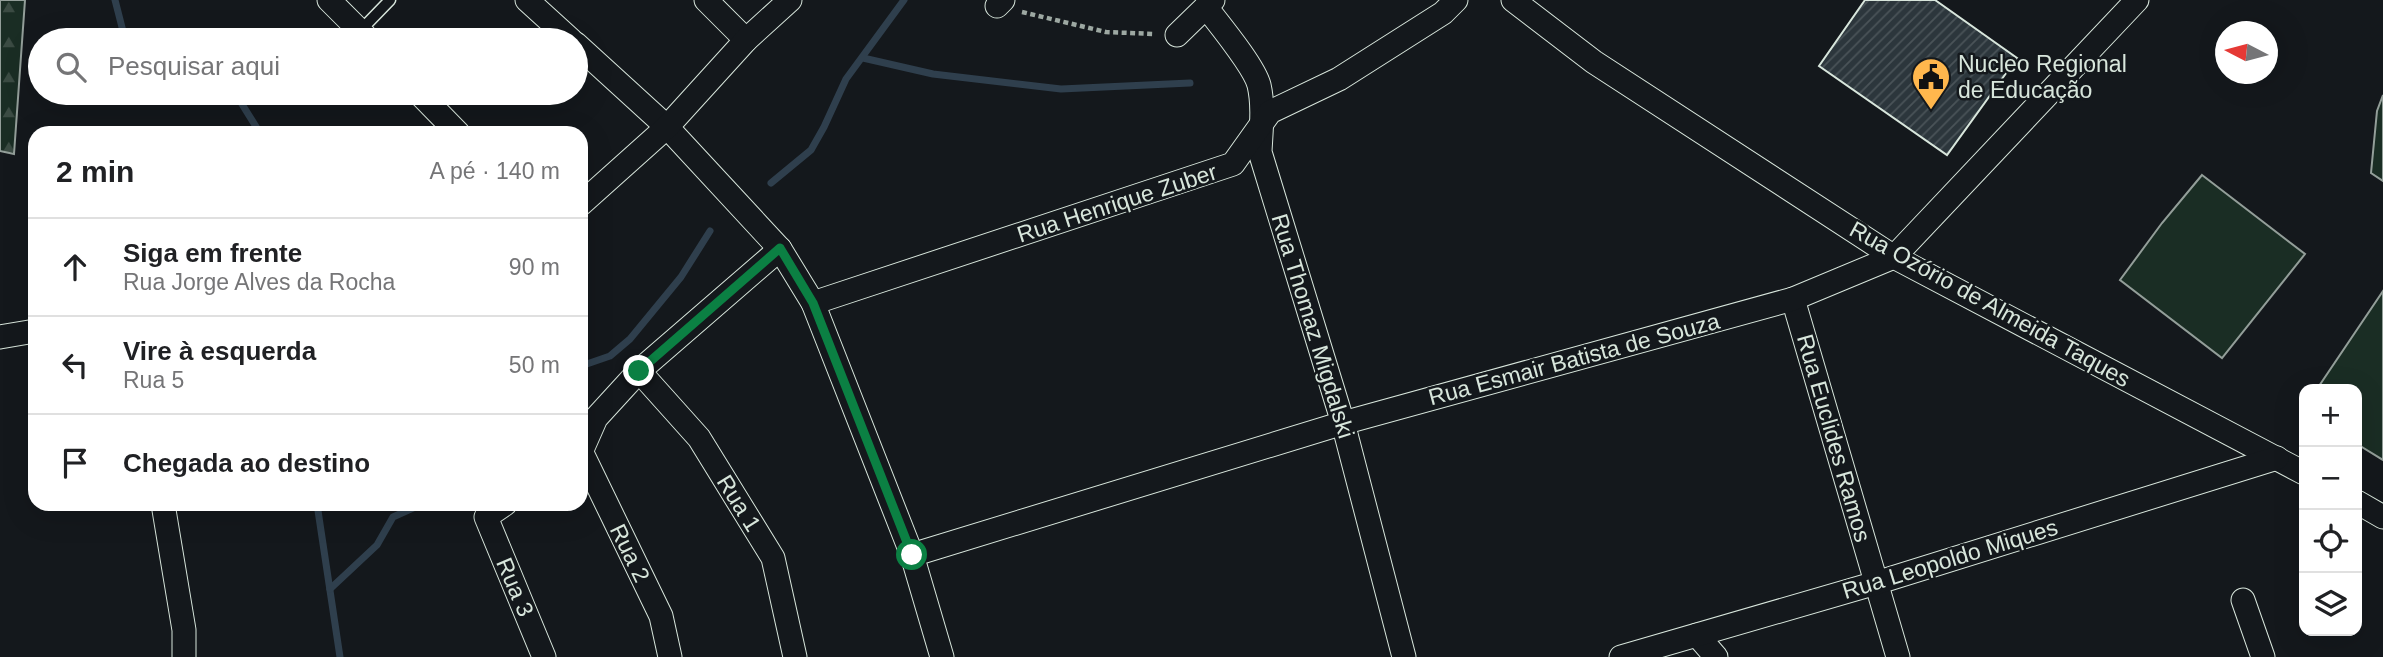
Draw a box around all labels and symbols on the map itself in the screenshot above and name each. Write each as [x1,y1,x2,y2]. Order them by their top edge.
north arrow [2215,21,2278,84]
place label: Nucleo Regional de Educação [1958,51,2127,103]
public building icon: Nucleo Regional de Educação [1910,56,1952,111]
street label: Rua Henrique Zuber [1014,158,1220,248]
street label: Rua Thomaz Migdalski [1266,211,1360,441]
street label: Rua Ozório de Almeida Taques [1845,216,2135,392]
street label: Rua Esmair Batista de Souza [1426,308,1723,410]
street label: Rua Euclides Ramos [1792,331,1876,545]
route end [623,355,654,386]
street label: Rua 1 [712,470,766,536]
street label: Rua Leopoldo Miques [1839,514,2061,604]
street label: Rua 2 [605,520,655,586]
route start [896,539,927,570]
street label: Rua 3 [491,554,539,620]

